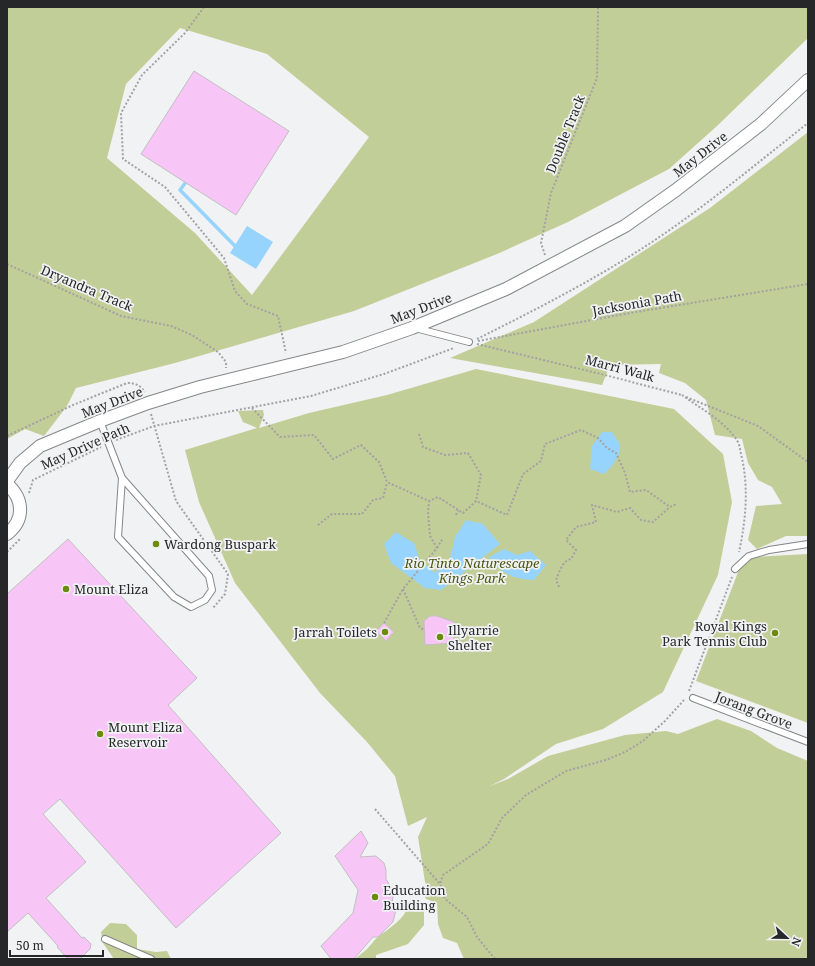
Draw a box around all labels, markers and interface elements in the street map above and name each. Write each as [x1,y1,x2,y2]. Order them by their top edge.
street label: Double Track [541,92,589,176]
street label: May Drive [669,127,731,181]
street label: Dryandra Track [38,261,136,316]
street label: Jacksonia Path [590,286,683,320]
street label: May Drive [388,288,454,328]
street label: Marri Walk [583,350,657,386]
street label: May Drive [79,382,145,422]
street label: May Drive Path [38,418,132,474]
place label: Wardong Buspark [164,535,276,553]
marker: Wardong Buspark [151,539,161,549]
park label: Rio Tinto Naturescape Kings Park [404,554,540,587]
place label: Mount Eliza [74,580,149,598]
marker: Mount Eliza [61,584,71,594]
place label: Royal Kings Park Tennis Club [662,617,767,650]
place label: Illyarrie Shelter [448,621,499,654]
place label: Jarrah Toilets [293,623,377,641]
marker: Jarrah Toilets [380,627,390,637]
marker: Royal Kings Park Tennis Club [770,628,780,638]
marker: Illyarrie Shelter [435,632,445,642]
street label: Jorang Grove [712,687,795,733]
place label: Mount Eliza Reservoir [108,718,183,751]
marker: Mount Eliza Reservoir [95,729,105,739]
place label: Education Building [383,881,446,914]
marker: Education Building [370,892,380,902]
north arrow [767,918,807,958]
scale bar [10,932,103,958]
text: N [788,935,805,949]
text: 50 m [16,937,44,954]

